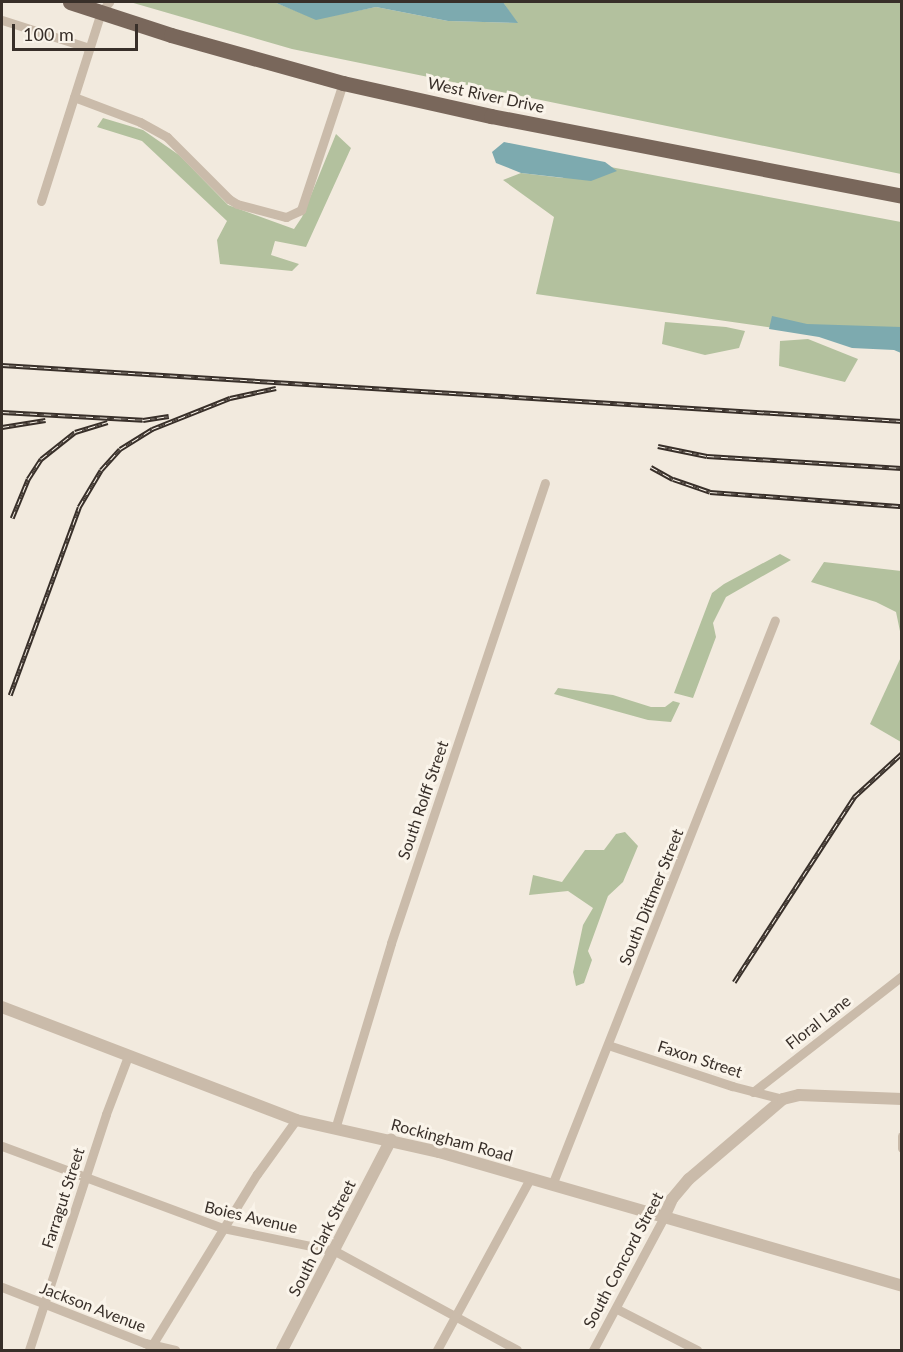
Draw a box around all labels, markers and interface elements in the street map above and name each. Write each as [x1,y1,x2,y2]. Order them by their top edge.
scale bar [15,12,141,50]
text: 100 m [23,23,74,45]
street label: West River Drive [426,73,546,117]
street label: South Rolff Street [394,738,452,862]
street label: South Dittmer Street [615,826,687,968]
street label: Floral Lane [782,991,854,1053]
street label: Faxon Street [655,1036,745,1082]
street label: Rockingham Road [389,1115,515,1165]
street label: Farragut Street [38,1145,88,1251]
street label: South Clark Street [284,1177,360,1299]
street label: South Concord Street [579,1189,667,1331]
street label: Boies Avenue [202,1197,300,1237]
street label: Jackson Avenue [37,1278,149,1336]

